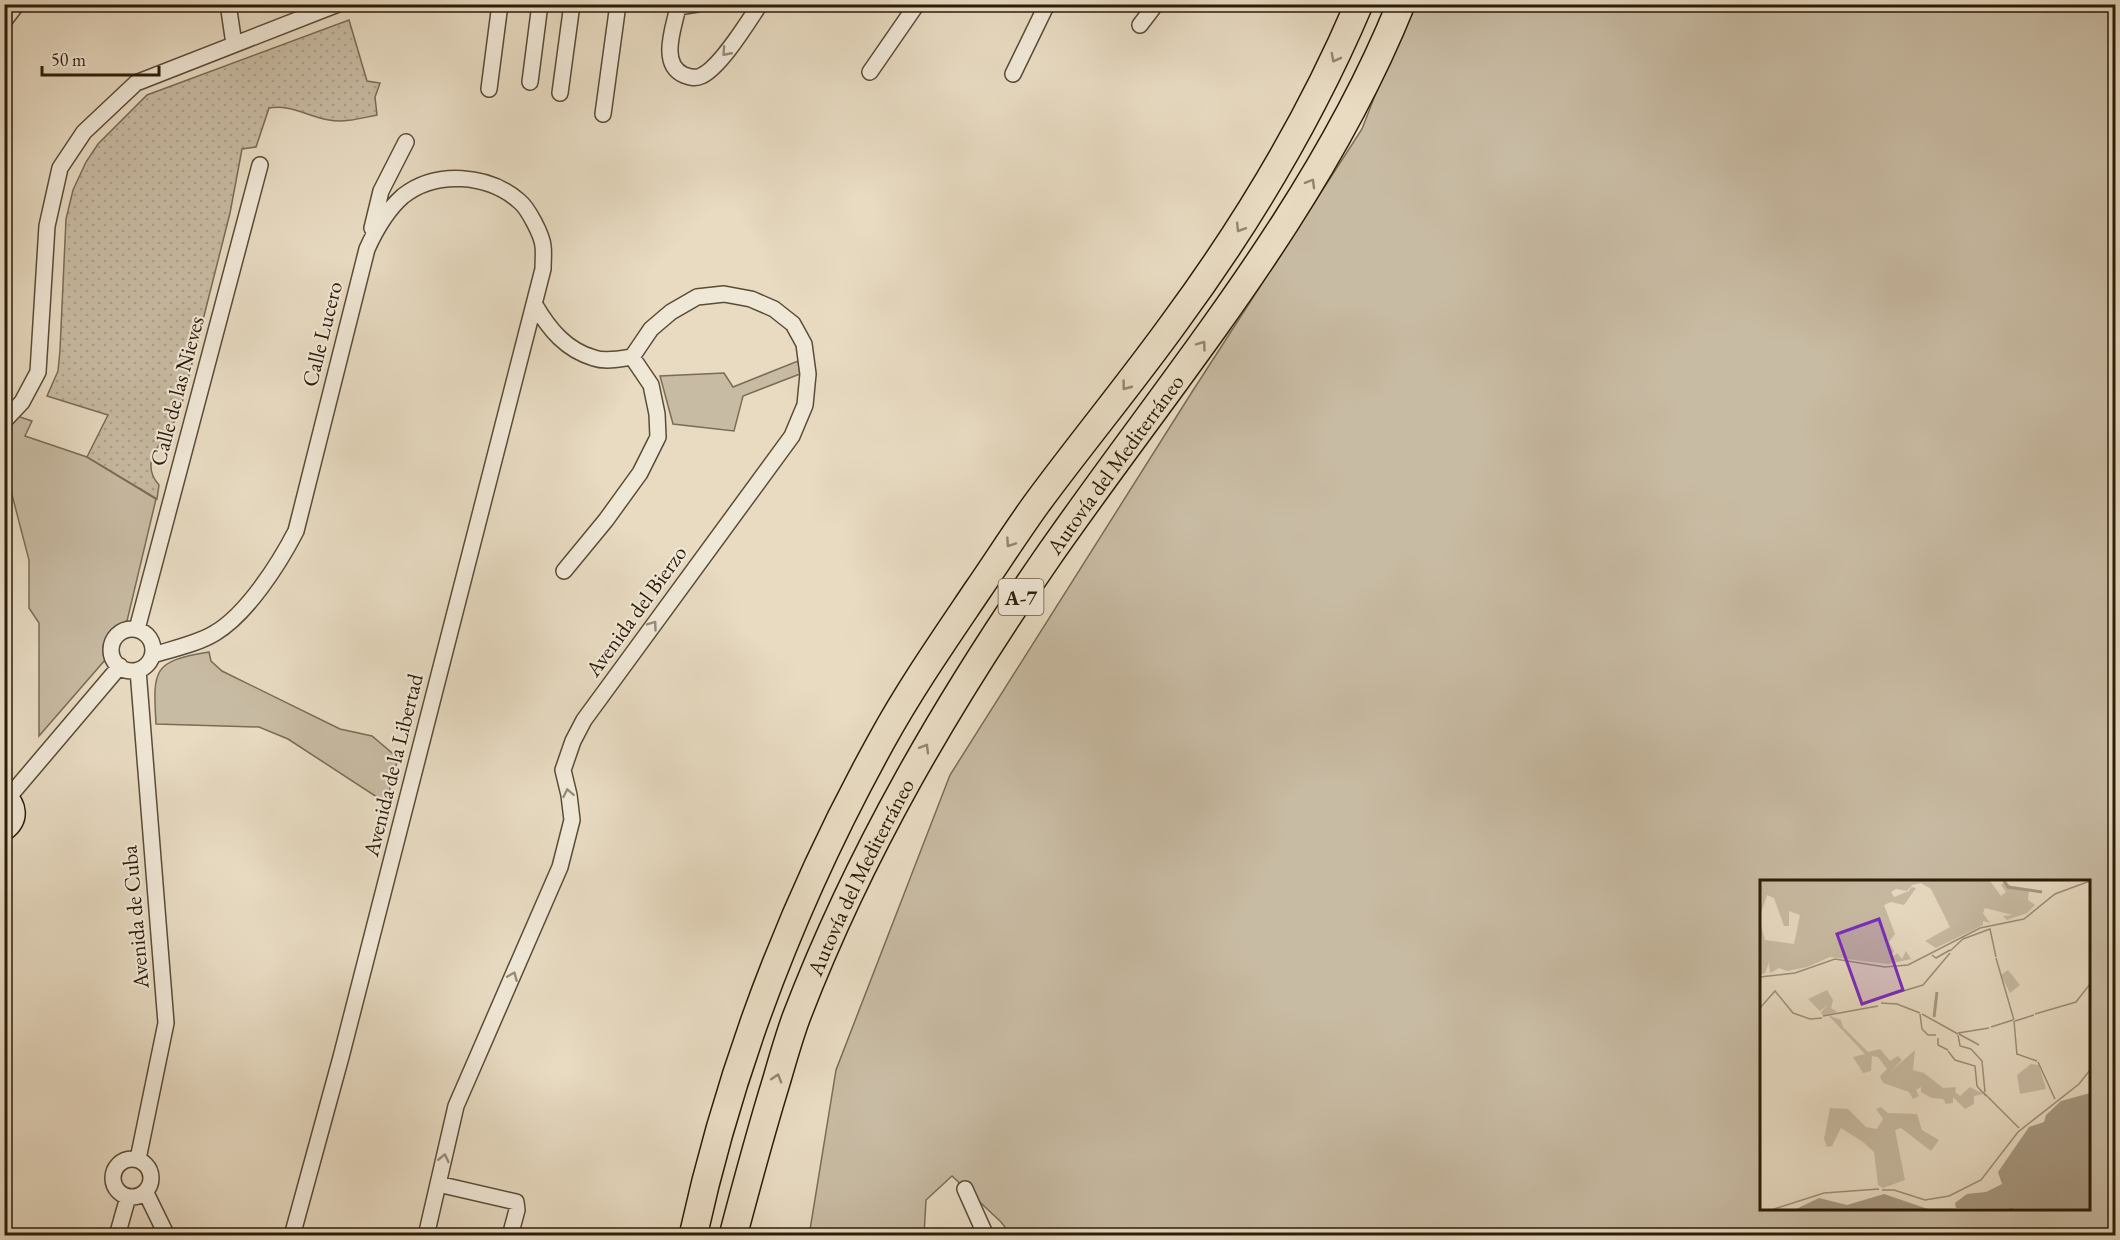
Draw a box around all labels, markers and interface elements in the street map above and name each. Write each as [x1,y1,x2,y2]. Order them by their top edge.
scale bar [42,39,159,77]
one-way arrow [722,45,733,56]
text: 50 m [51,48,86,71]
one-way arrow [1331,51,1342,62]
one-way arrow [1303,179,1315,189]
one-way arrow [1235,222,1247,232]
street label: Calle Lucero [295,278,349,390]
street label: Calle de las Nieves [143,313,211,469]
one-way arrow [1195,340,1206,351]
street label: Autovía del Mediterráneo [1039,368,1190,561]
one-way arrow [1122,380,1133,391]
one-way arrow [1006,536,1017,547]
street label: Avenida del Bierzo [578,540,693,683]
road number: A-7 [998,579,1044,615]
one-way arrow [646,621,657,632]
street label: Avenida de la Libertad [356,670,430,860]
one-way arrow [918,744,930,754]
street label: Autovía del Mediterráneo [800,773,921,981]
one-way arrow [562,788,575,798]
street label: Avenida de Cuba [114,844,156,991]
inset map [1760,880,2090,1210]
one-way arrow [505,972,517,983]
one-way arrow [770,1073,782,1084]
one-way arrow [437,1153,450,1163]

